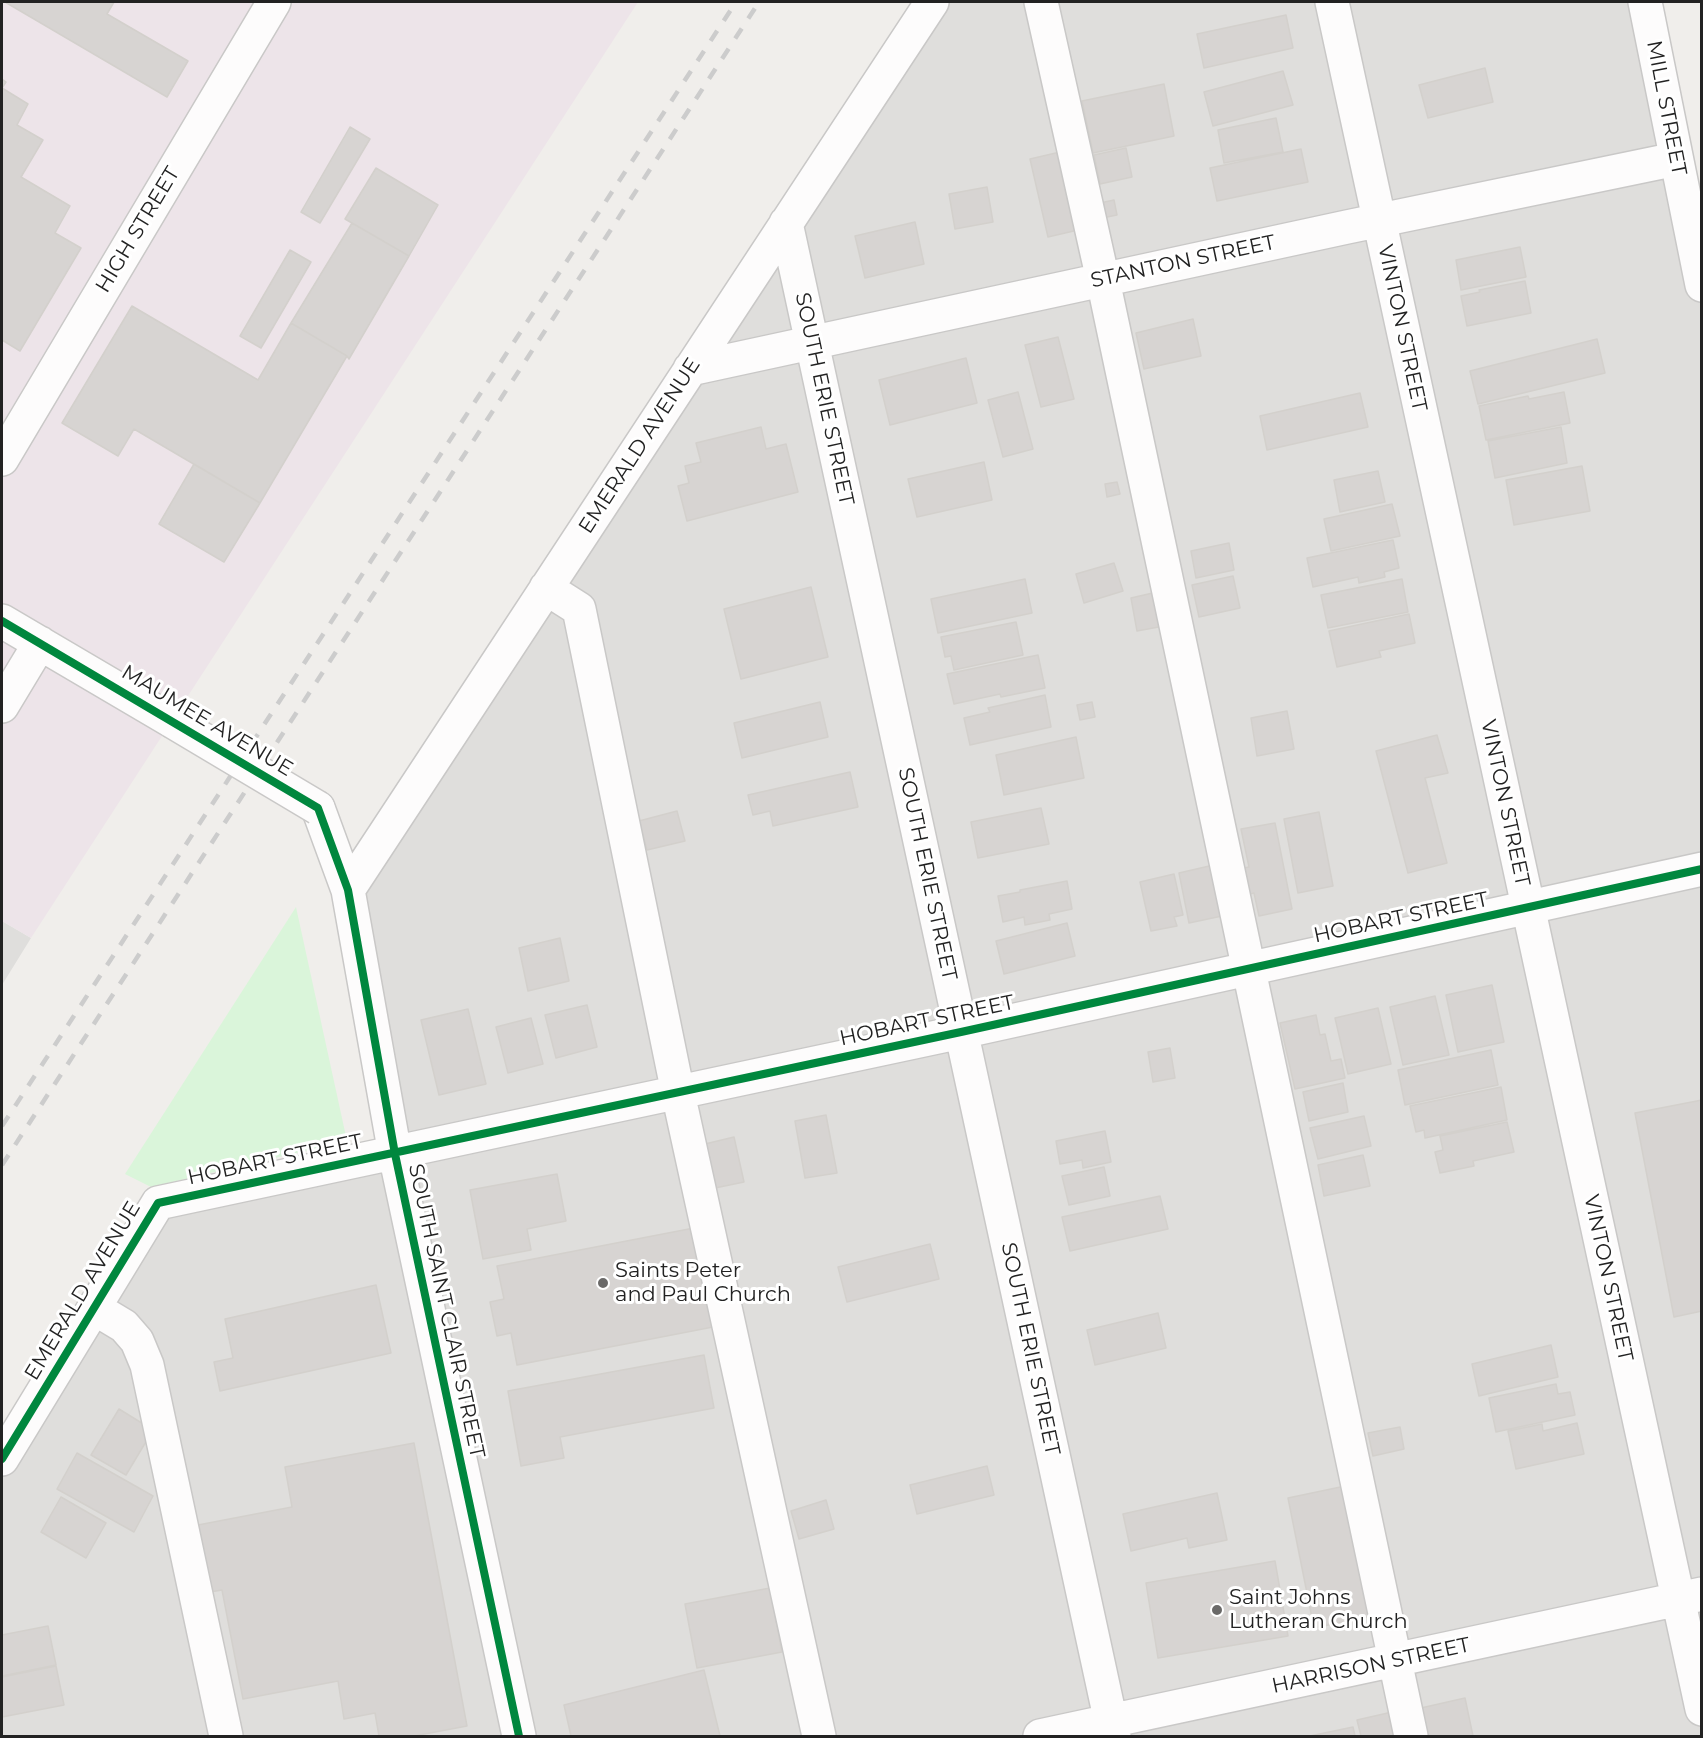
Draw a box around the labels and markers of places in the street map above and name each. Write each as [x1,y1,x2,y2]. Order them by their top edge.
place label: Saints Peter and Paul Church [615,1258,791,1308]
marker: Saints Peter and Paul Church [596,1276,610,1290]
place label: Saint Johns Lutheran Church [1229,1585,1408,1635]
marker: Saint Johns Lutheran Church [1210,1603,1224,1617]

